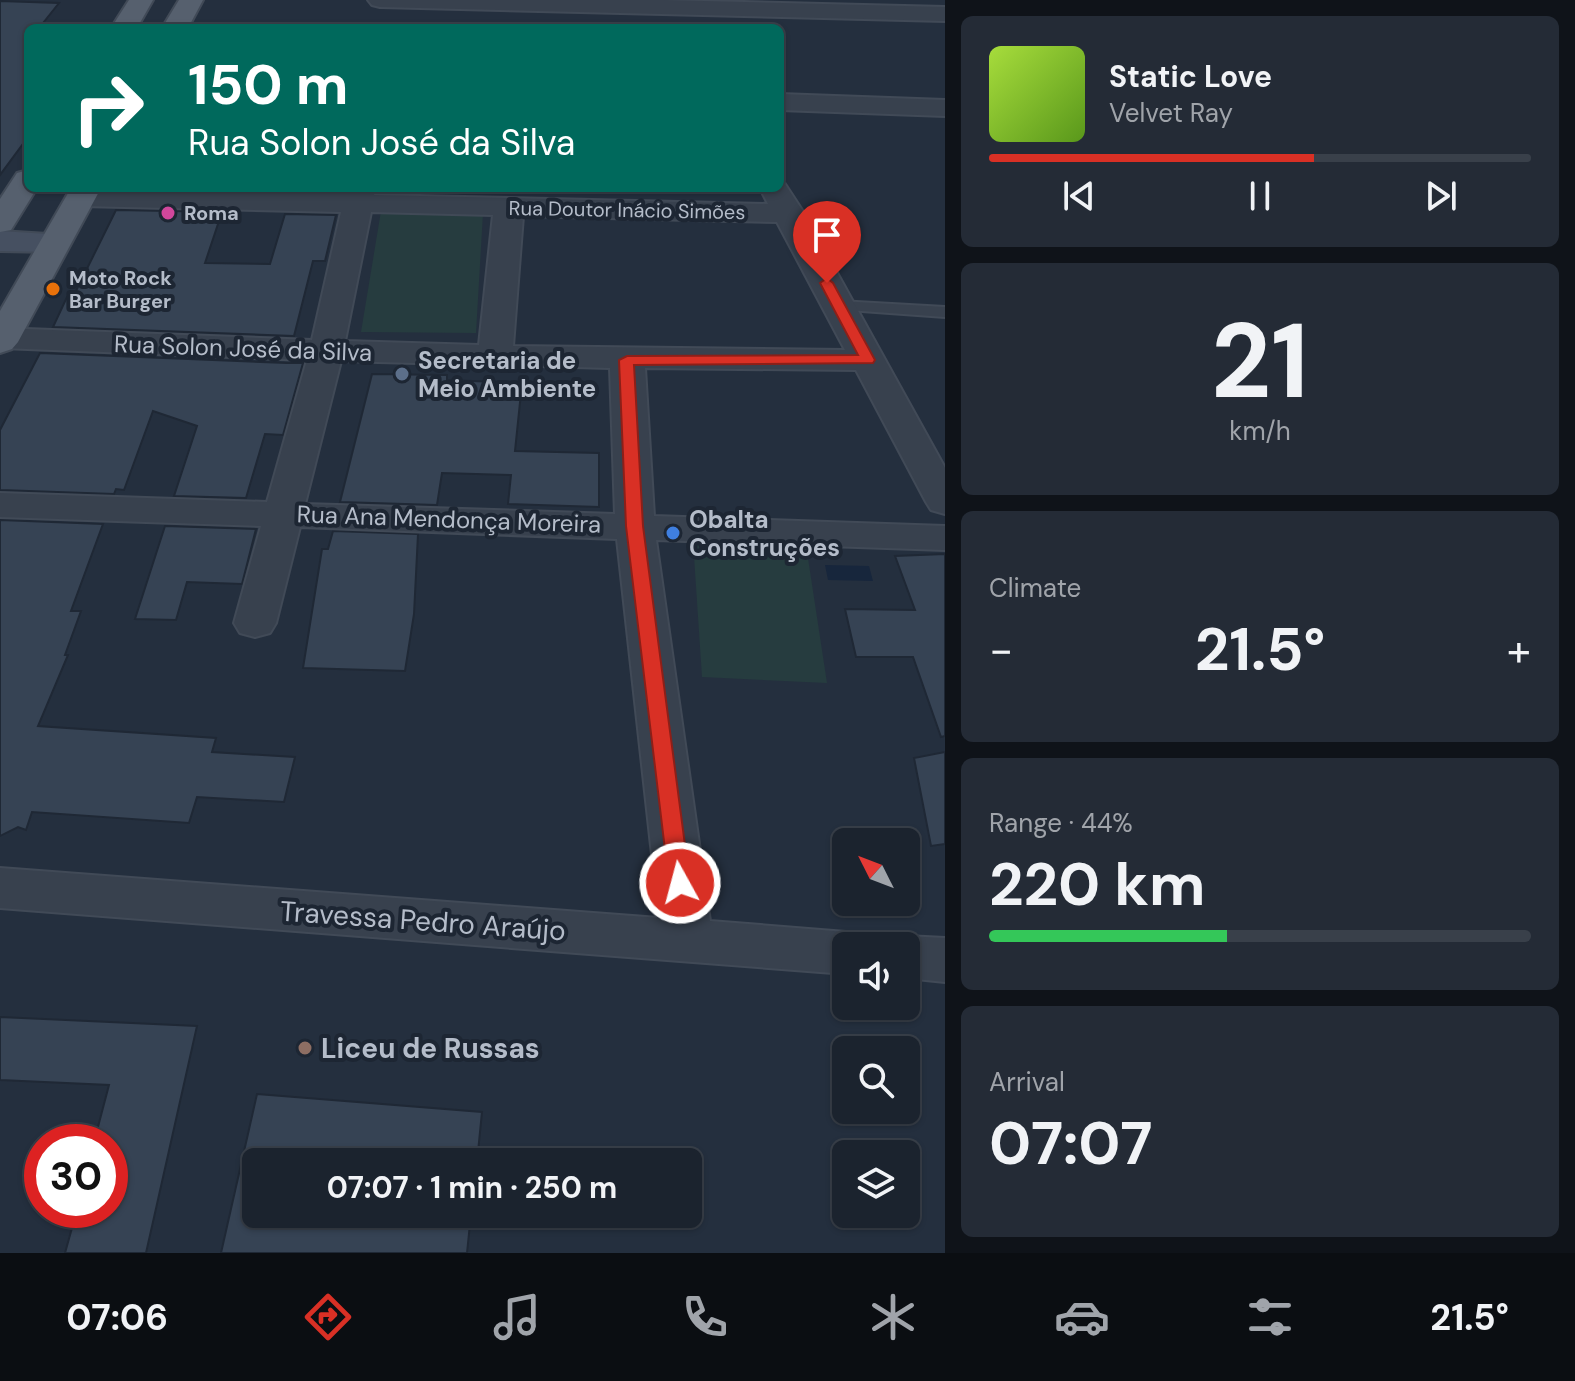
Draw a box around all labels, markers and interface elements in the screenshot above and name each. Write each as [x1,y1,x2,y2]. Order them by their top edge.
text: 150 m [188,48,349,121]
icon: right [56,56,160,160]
text: Static Love [1109,57,1272,96]
text: Velvet Ray [1109,96,1233,130]
text: Rua Solon José da Silva [188,119,575,166]
icon: previous [1057,174,1101,218]
icon: pause [1238,174,1282,218]
icon: next [1419,174,1463,218]
street label: Rua Doutor Inácio Simões [508,195,746,225]
place label: Roma [184,200,239,226]
pin [793,201,861,283]
marker: Roma [159,204,177,222]
icon: arrive [805,213,849,257]
place label: Moto Rock Bar Burger [69,265,172,314]
marker: Moto Rock Bar Burger [44,280,62,298]
text: 21 [1211,294,1309,429]
street label: Rua Solon José da Silva [113,328,373,368]
place label: Secretaria de Meio Ambiente [418,345,596,404]
marker: Secretaria de Meio Ambiente [393,365,411,383]
text: km/h [1229,414,1291,448]
street label: Rua Ana Mendonça Moreira [296,498,602,540]
place label: Obalta Construções [689,504,840,563]
marker: Obalta Construções [664,524,682,542]
text: Climate [989,571,1081,605]
text: 21.5° [1195,610,1325,689]
text: − [989,621,1013,679]
text: + [1507,621,1531,679]
text: Range · 44% [989,806,1133,840]
north arrow [832,828,920,916]
map controls [832,828,920,1228]
position arrow [638,841,722,925]
text: 220 km [989,845,1205,924]
street label: Travessa Pedro Araújo [279,893,567,949]
button: sound [832,932,920,1020]
place label: Liceu de Russas [321,1030,540,1067]
button: search [832,1036,920,1124]
marker: Liceu de Russas [296,1039,314,1057]
text: Arrival [989,1065,1065,1099]
text: 07:07 [989,1104,1152,1183]
speed limit sign: 30 [24,1124,128,1228]
button: layers [832,1140,920,1228]
text: 07:07 · 1 min · 250 m [327,1168,617,1207]
icon: directions [300,1289,356,1345]
icon: music [489,1289,545,1345]
icon: phone [677,1289,733,1345]
icon: climate [865,1289,921,1345]
icon: car [1054,1289,1110,1345]
icon: filters [1242,1289,1298,1345]
text: 07:06 [66,1294,168,1341]
text: 21.5° [1430,1294,1509,1341]

